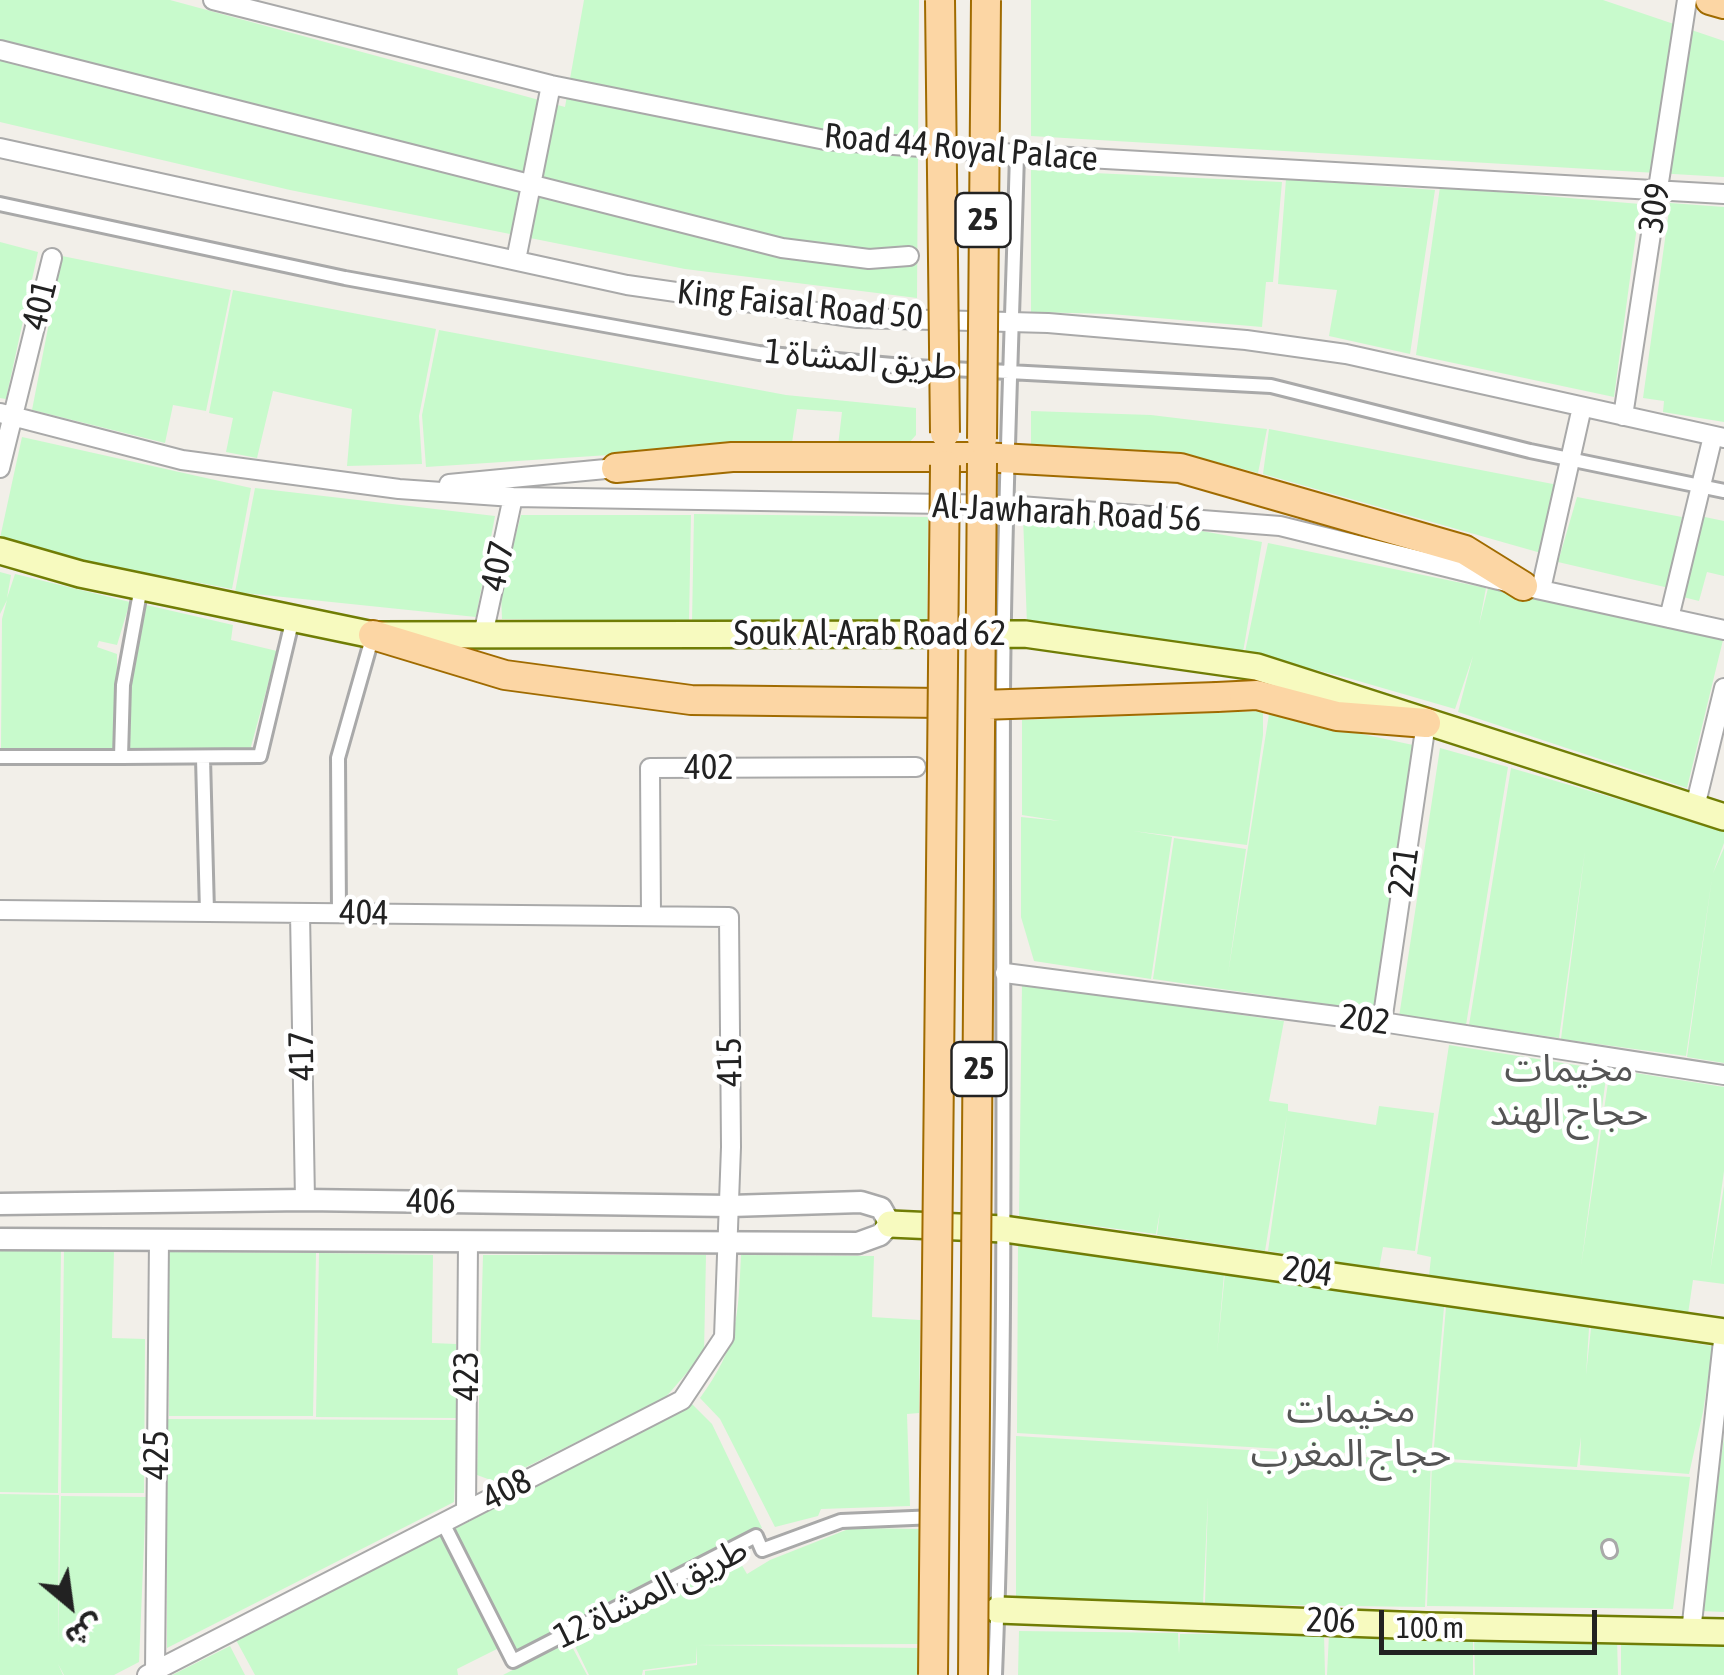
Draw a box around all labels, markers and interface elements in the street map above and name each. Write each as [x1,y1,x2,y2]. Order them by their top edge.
street label: Road 44 Royal Palace [822,115,1100,181]
street label: 309 [1630,180,1680,236]
road number: 25 [956,193,1010,247]
street label: King Faisal Road 50 [675,271,925,339]
street label: 401 [14,276,66,334]
street label: طريق المشاة 1 [763,331,959,389]
street label: Al-Jawharah Road 56 [932,485,1202,541]
street label: 407 [472,537,524,595]
street label: Souk Al-Arab Road 62 [734,613,1006,655]
street label: 402 [684,747,734,789]
street label: 221 [1380,845,1428,899]
street label: 404 [339,892,389,934]
street label: 202 [1338,996,1392,1044]
street label: 417 [281,1031,323,1081]
street label: 415 [709,1037,751,1087]
road number: 25 [952,1042,1006,1096]
district label: مخيمات حجاج الهند [1490,1046,1648,1136]
street label: 406 [406,1181,456,1223]
street label: 204 [1281,1248,1335,1296]
street label: 423 [446,1351,488,1401]
district label: مخيمات حجاج المغرب [1251,1387,1451,1476]
street label: 425 [136,1430,178,1480]
street label: 408 [475,1460,539,1520]
street label: طريق المشاة 12 [548,1528,754,1658]
north arrow [20,1555,120,1655]
scale bar [1384,1590,1602,1652]
street label: 206 [1306,1599,1356,1643]
text: ش [60,1608,109,1655]
text: 100 m [1396,1610,1464,1644]

